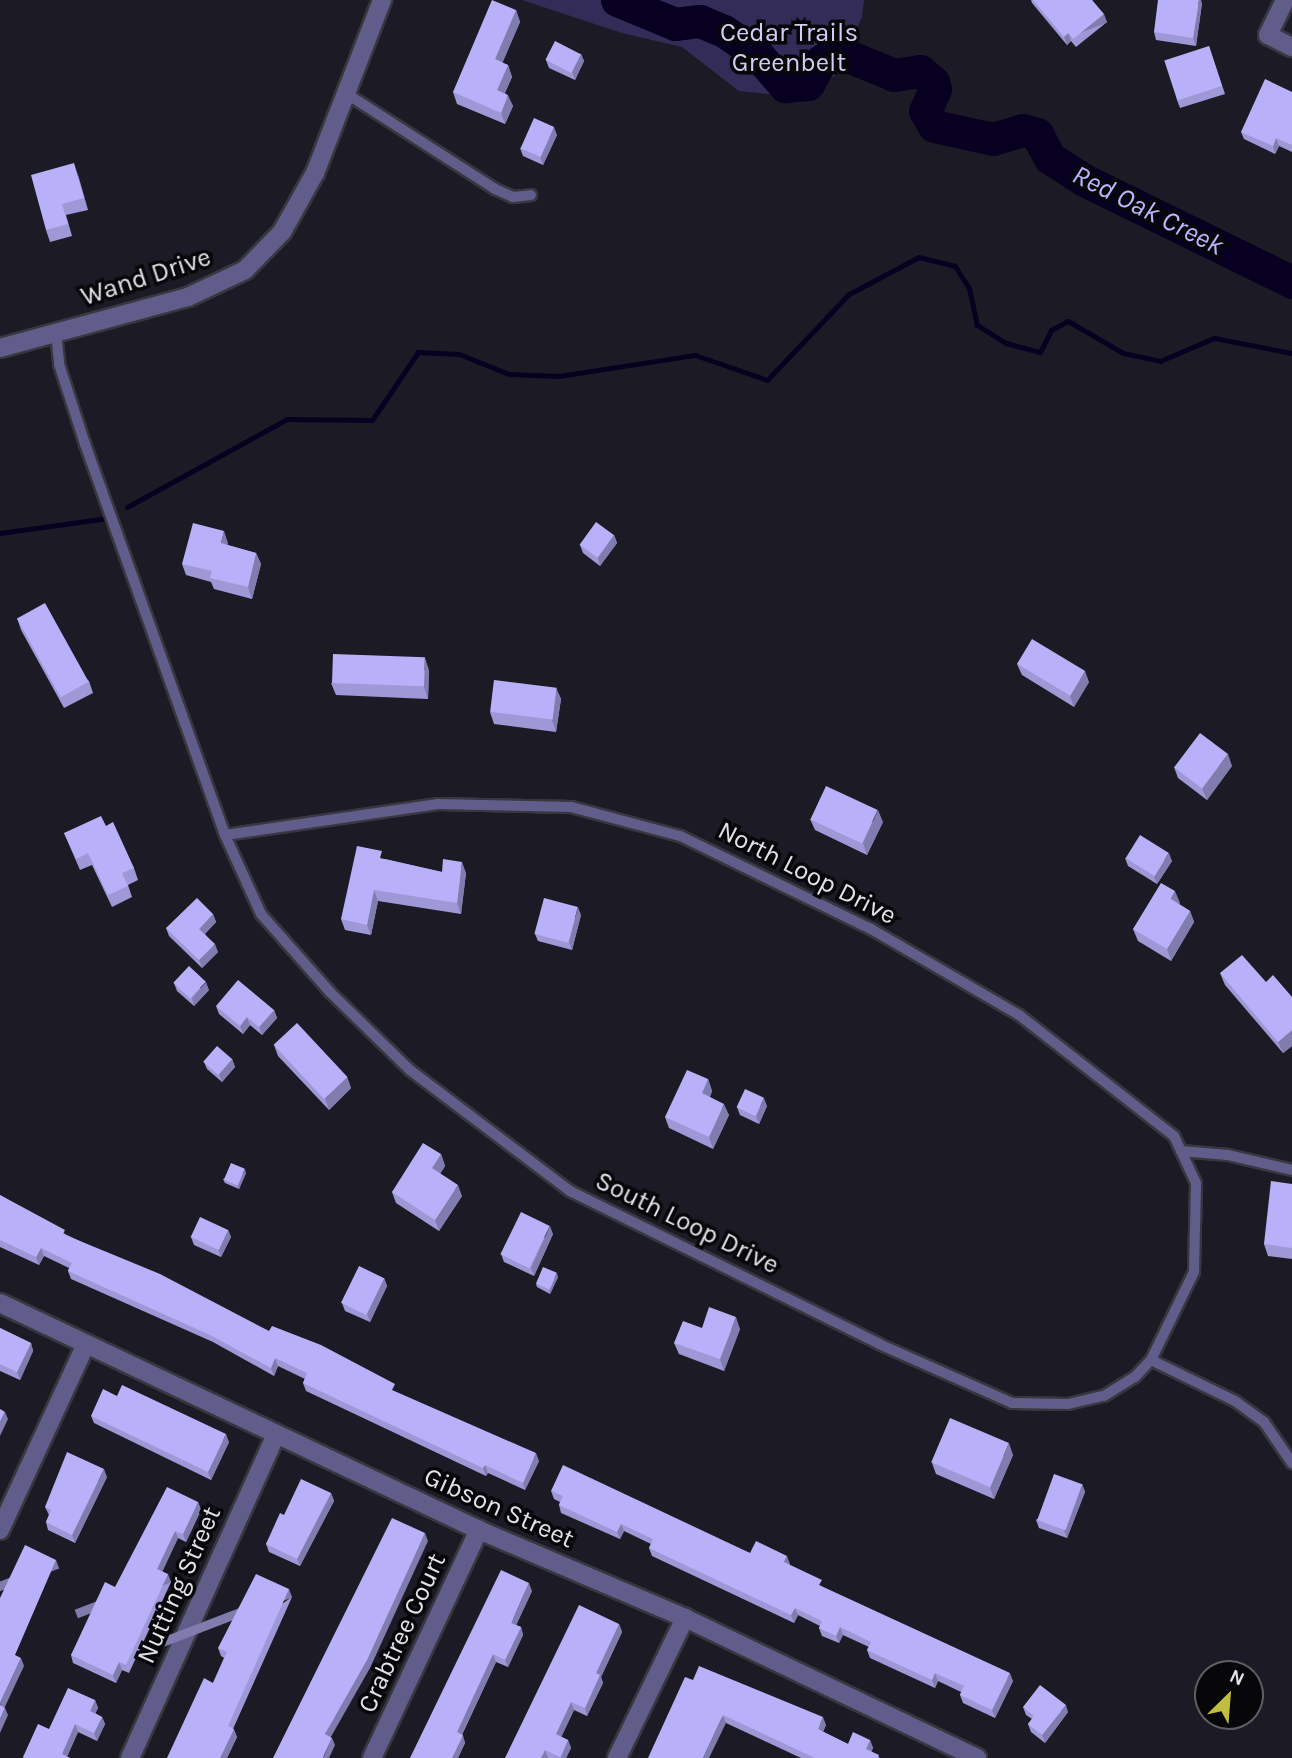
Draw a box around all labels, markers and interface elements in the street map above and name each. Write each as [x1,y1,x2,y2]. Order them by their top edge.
park label: Cedar Trails Greenbelt [720,17,858,78]
water label: Red Oak Creek [1067,158,1229,262]
street label: Wand Drive [77,241,215,313]
street label: North Loop Drive [713,815,901,931]
street label: South Loop Drive [590,1165,784,1281]
street label: Gibson Street [419,1461,579,1555]
street label: Nutting Street [130,1502,228,1668]
street label: Crabtree Court [351,1548,453,1718]
north arrow [1194,1660,1264,1730]
text: N [1226,1665,1248,1691]

